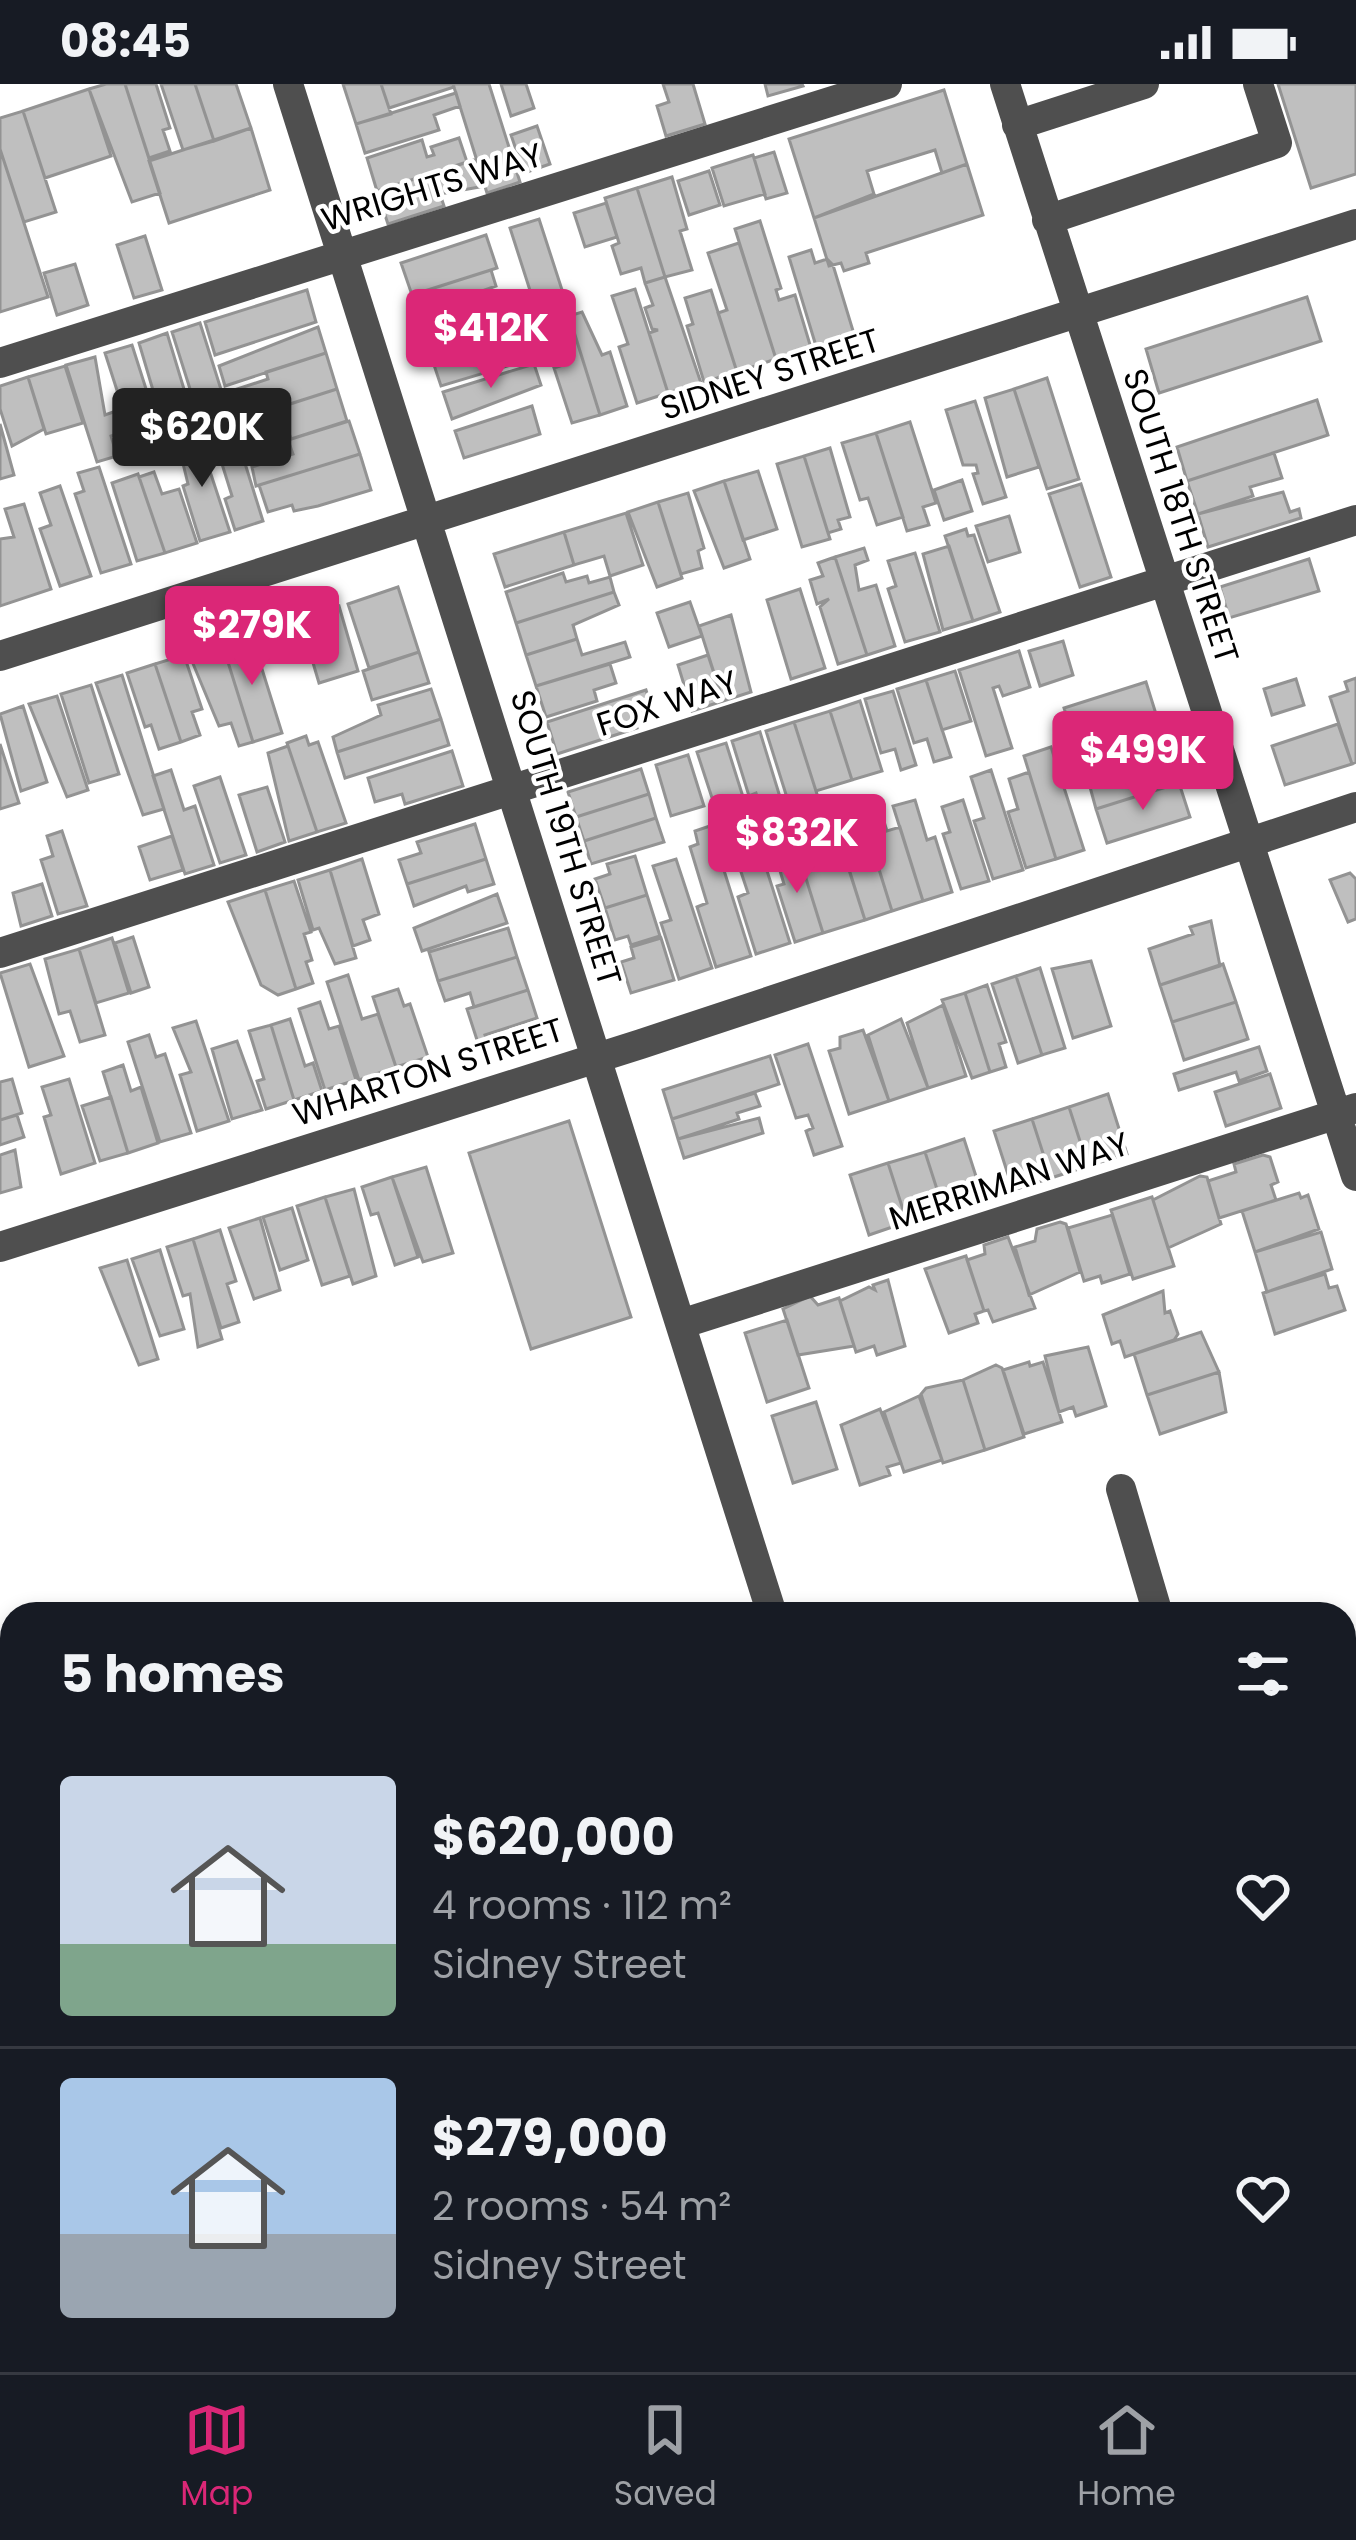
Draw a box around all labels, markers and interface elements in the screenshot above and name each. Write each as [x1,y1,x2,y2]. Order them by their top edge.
text: 08:45 [60,10,191,73]
street label: WRIGHTS WAY [316,131,548,243]
pin: $412K [407,289,575,391]
text: $412K [433,300,549,355]
street label: SIDNEY STREET [654,316,886,432]
street label: SOUTH 18TH STREET [1111,363,1251,669]
pin: $620K [118,388,286,490]
text: $620K [139,399,265,454]
pin: $279K [168,586,336,688]
text: $279K [192,597,312,652]
street label: FOX WAY [590,658,744,748]
street label: SOUTH 19TH STREET [499,684,633,992]
pin: $499K [1059,711,1227,813]
text: $499K [1079,722,1207,777]
pin: $832K [713,794,881,896]
text: $832K [735,805,859,860]
street label: WHARTON STREET [287,1006,569,1138]
street label: MERRIMAN WAY [883,1120,1135,1242]
text: 5 homes [60,1638,285,1710]
icon: filters [1230,1641,1296,1707]
text: $620,000 [432,1801,675,1873]
icon: home [156,1824,300,1968]
icon: heart [1230,1863,1296,1929]
text: 4 rooms · 112 m² [432,1878,732,1933]
text: Sidney Street [432,1937,687,1992]
text: $279,000 [432,2102,668,2174]
icon: home [156,2126,300,2270]
icon: heart [1230,2165,1296,2231]
text: 2 rooms · 54 m² [432,2179,731,2234]
text: Sidney Street [432,2238,687,2293]
tab: Map [180,2397,253,2519]
tab: Saved [614,2397,717,2519]
tab: Home [1077,2397,1176,2519]

